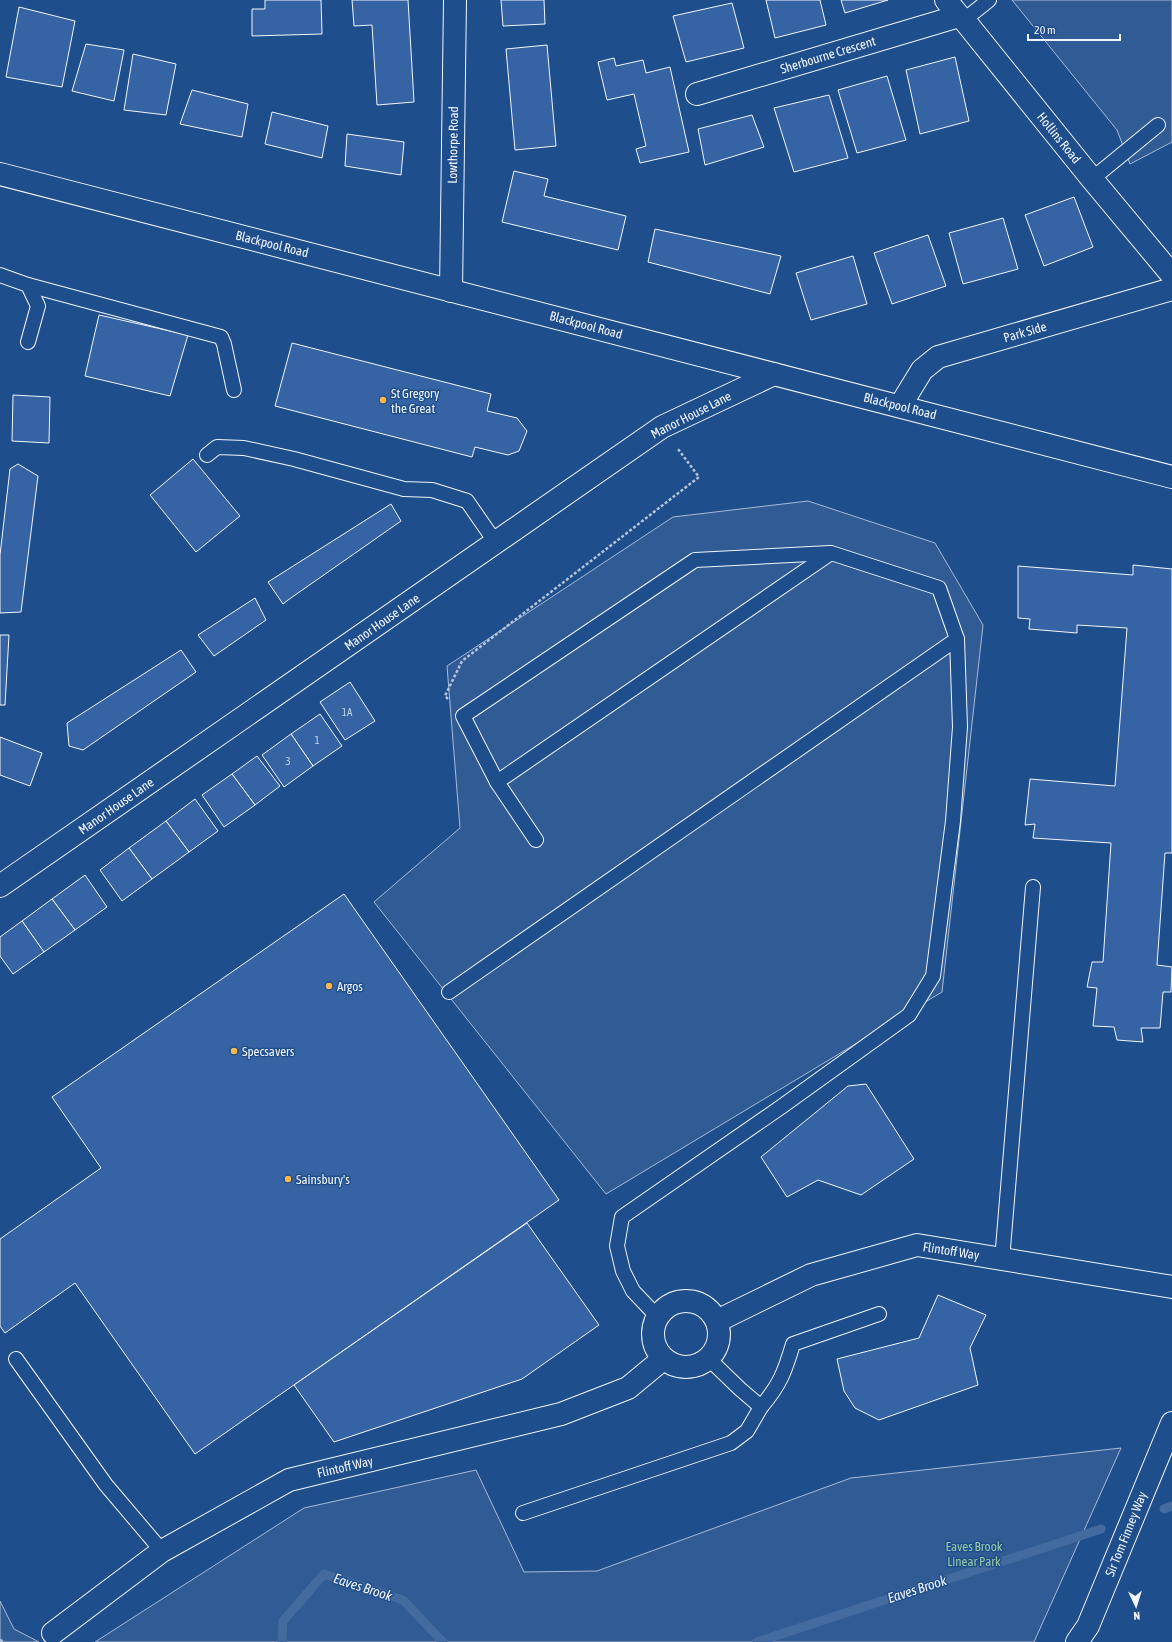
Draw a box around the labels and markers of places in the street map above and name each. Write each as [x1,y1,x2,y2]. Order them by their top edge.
place label: St Gregory the Great [391,386,440,416]
marker: St Gregory the Great [378,395,388,405]
place label: Argos [337,979,363,994]
marker: Argos [324,981,334,991]
place label: Specsavers [242,1044,295,1059]
marker: Specsavers [229,1046,239,1056]
place label: Sainsbury's [296,1172,350,1187]
marker: Sainsbury's [283,1174,293,1184]

